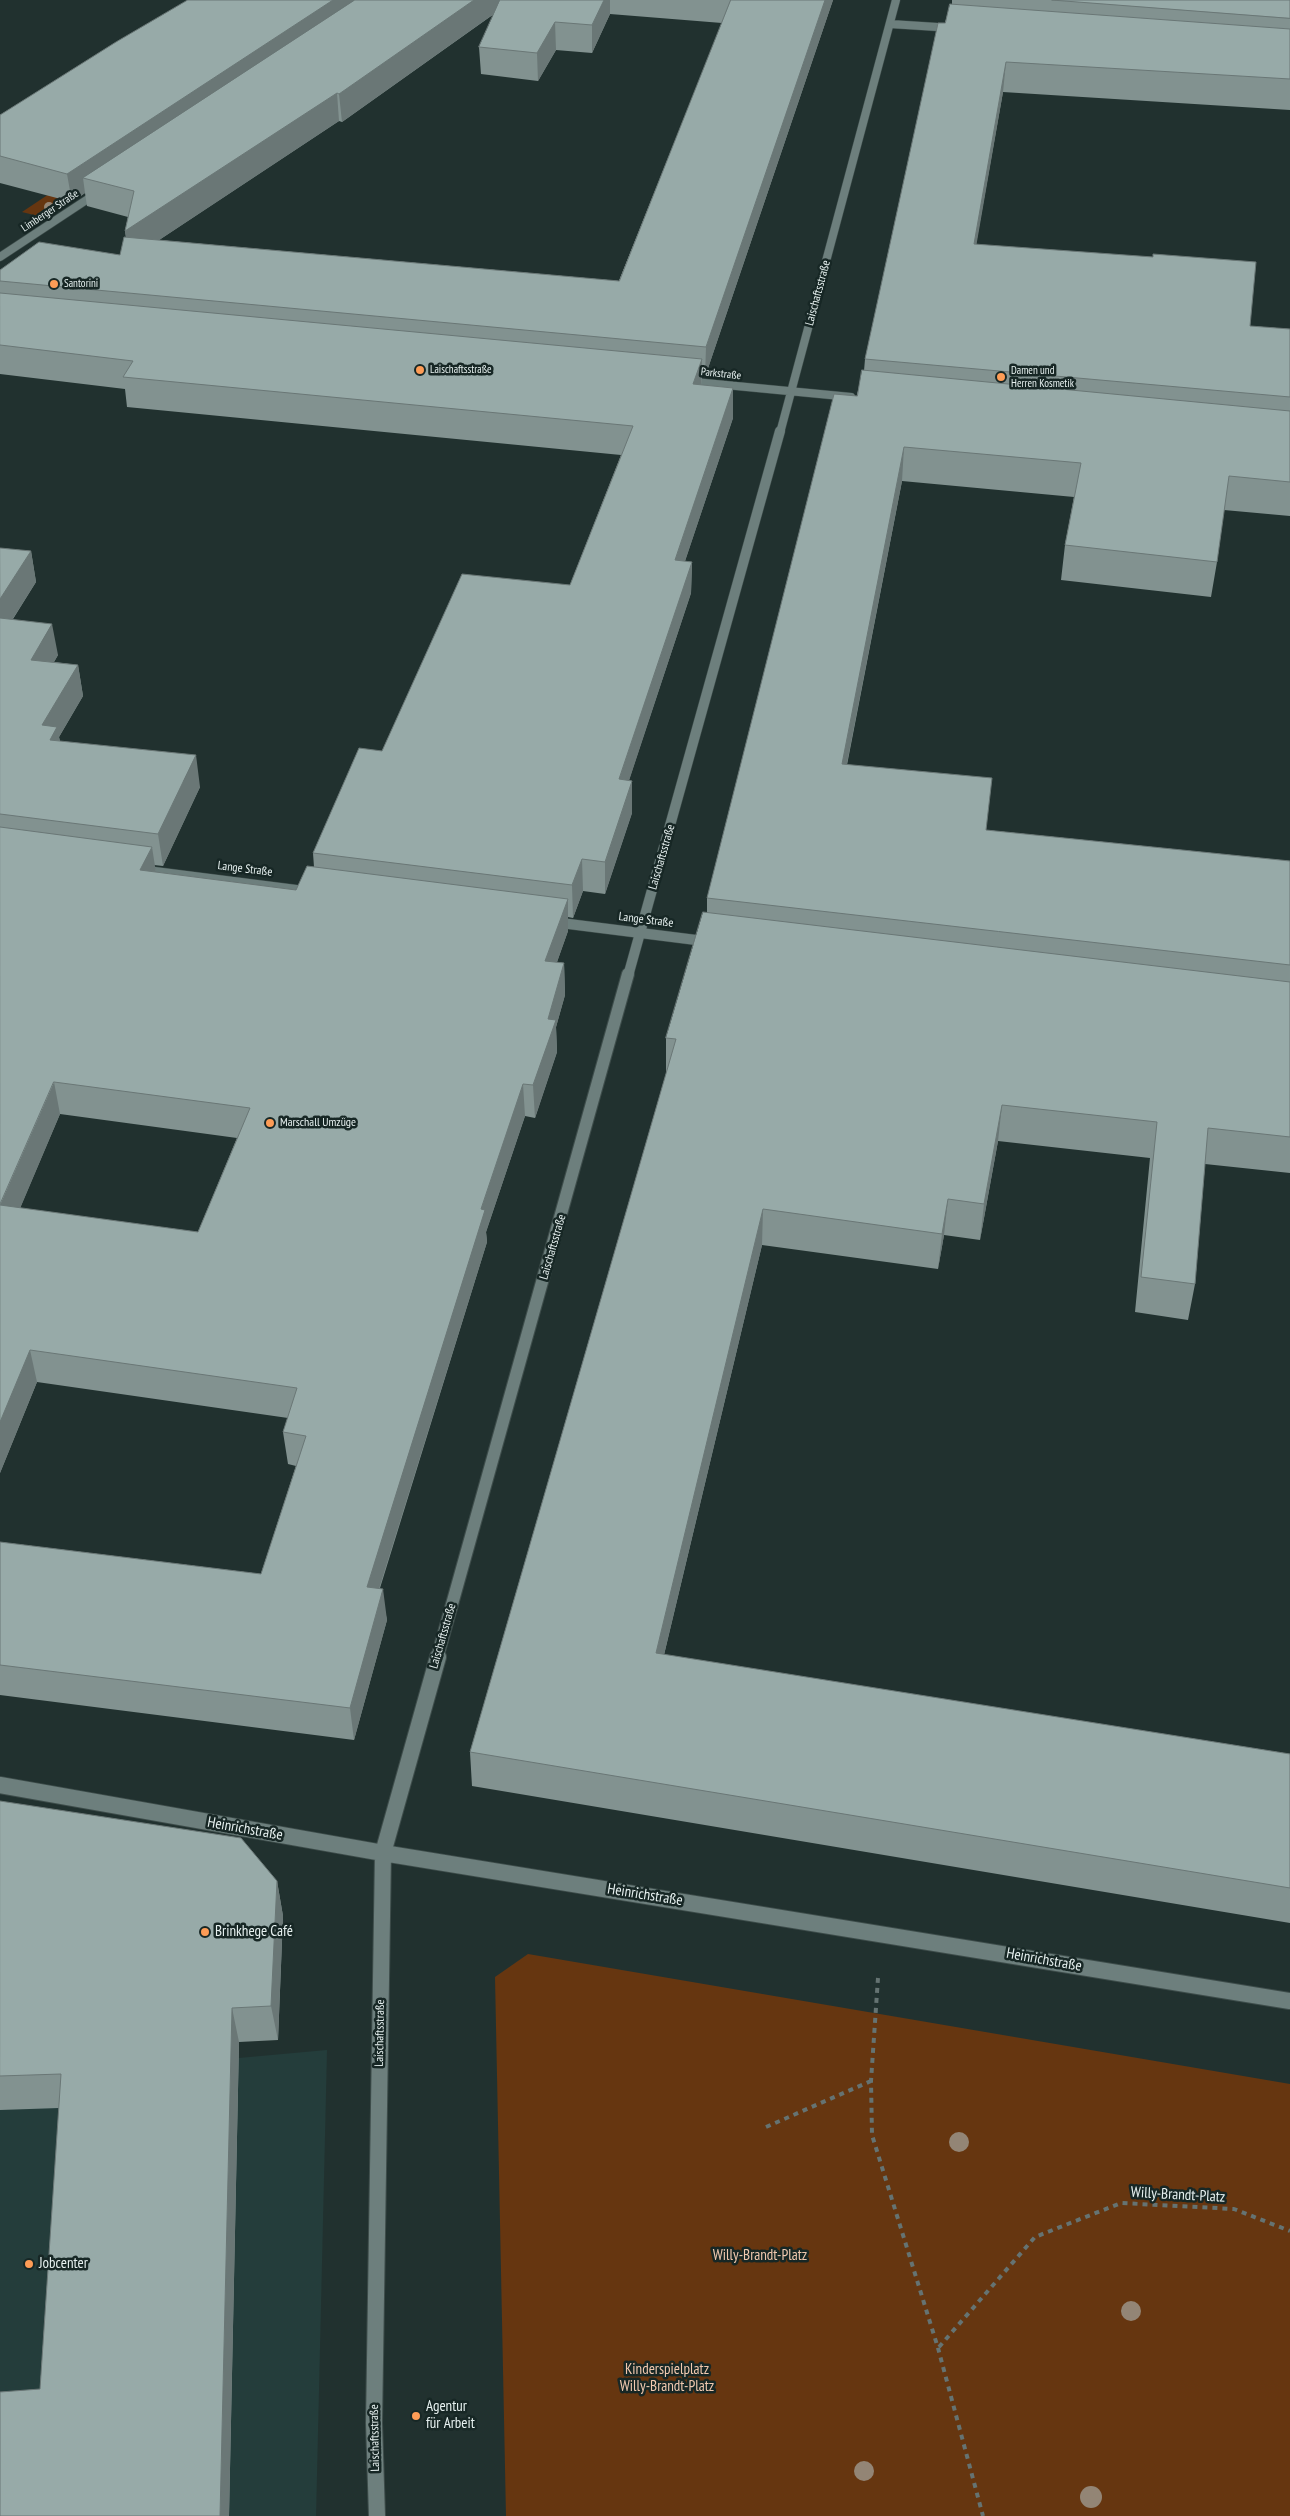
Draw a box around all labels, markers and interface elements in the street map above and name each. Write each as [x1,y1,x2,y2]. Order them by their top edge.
street label: Limberger Straße [19,187,81,235]
street label: Laischaftsstraße [802,259,834,327]
place label: Santorini [64,277,98,291]
marker: Santorini [48,278,60,290]
place label: Laischaftsstraße [430,363,492,377]
marker: Laischaftsstraße [414,364,426,376]
place label: Damen und Herren Kosmetik [1011,364,1074,390]
street label: Parkstraße [700,365,742,383]
marker: Damen und Herren Kosmetik [995,371,1007,383]
street label: Laischaftsstraße [646,823,678,891]
street label: Lange Straße [217,859,273,879]
street label: Lange Straße [618,910,674,930]
place label: Marschall Umzüge [280,1116,356,1130]
marker: Marschall Umzüge [264,1117,276,1129]
street label: Laischaftsstraße [537,1213,569,1281]
street label: Laischaftsstraße [427,1602,459,1670]
street label: Heinrichstraße [206,1814,284,1844]
street label: Heinrichstraße [606,1880,684,1910]
place label: Brinkhege Café [215,1923,293,1941]
marker: Brinkhege Café [199,1926,211,1938]
street label: Heinrichstraße [1005,1945,1083,1975]
street label: Laischaftsstraße [372,1999,388,2067]
street label: Willy-Brandt-Platz [1130,2184,1226,2206]
park label: Willy-Brandt-Platz [713,2247,807,2265]
place label: Jobcenter [39,2255,88,2273]
marker: Jobcenter [23,2258,35,2270]
park label: Kinderspielplatz Willy-Brandt-Platz [620,2361,714,2396]
place label: Agentur für Arbeit [426,2398,475,2433]
street label: Laischaftsstraße [367,2404,383,2472]
marker: Agentur für Arbeit [410,2410,422,2422]

